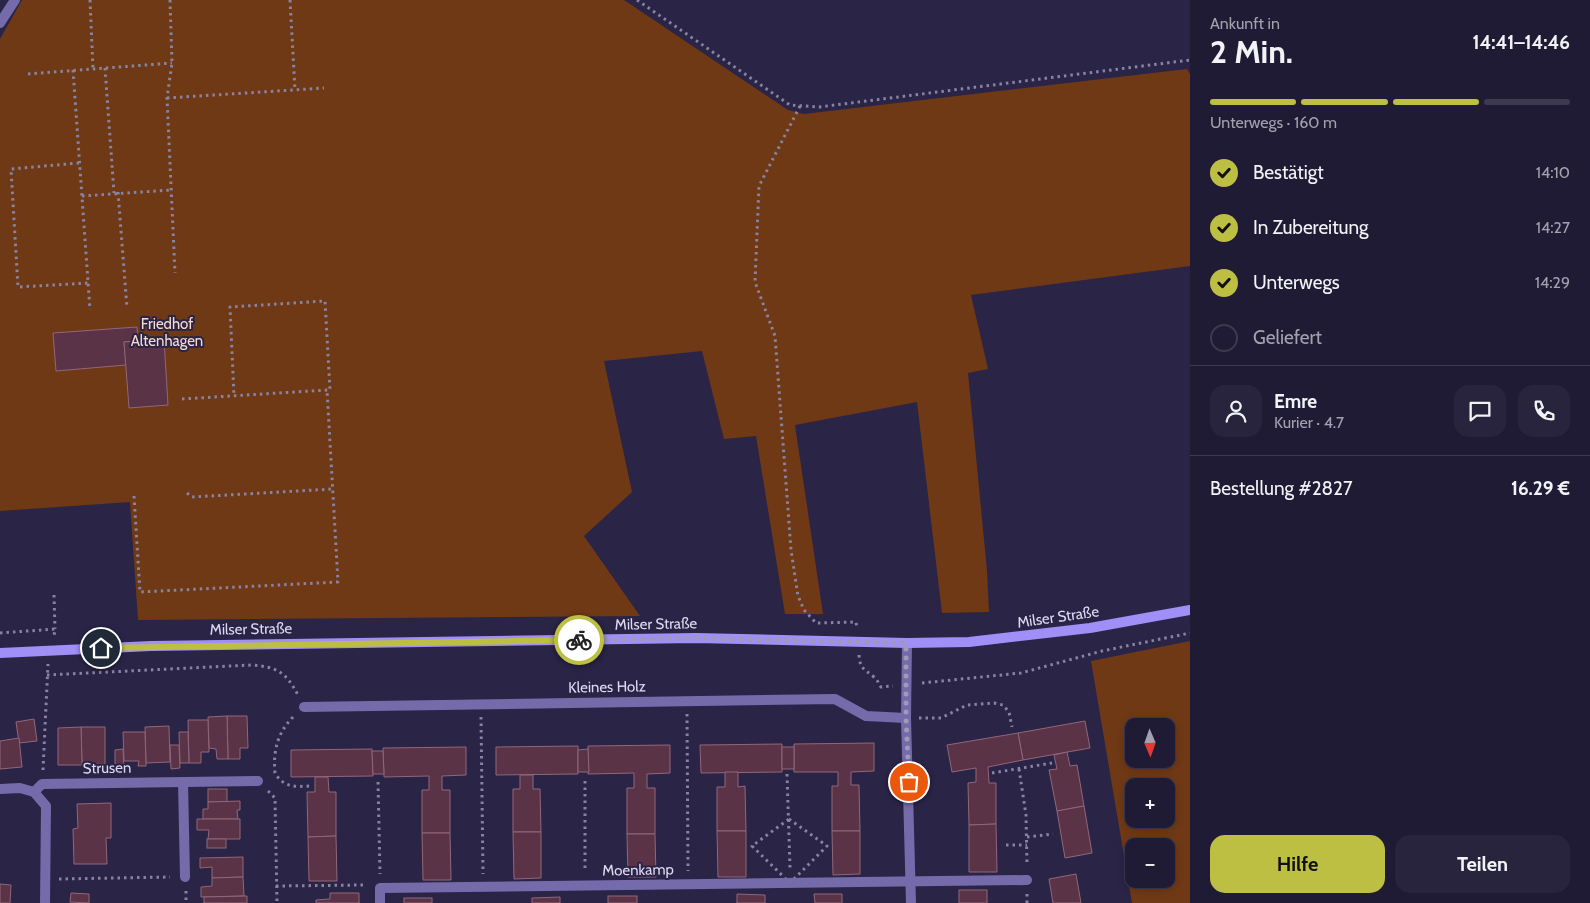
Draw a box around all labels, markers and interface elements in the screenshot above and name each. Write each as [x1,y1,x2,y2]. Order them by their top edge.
text: Ankunft in [1210,14,1280,33]
text: 14:41–14:46 [1473,31,1570,54]
text: 2 Min. [1210,32,1293,71]
text: Unterwegs · 160 m [1210,113,1337,132]
icon: check [1210,159,1238,187]
text: Bestätigt [1253,161,1324,184]
text: 14:10 [1536,163,1570,182]
icon: check [1210,214,1238,242]
text: In Zubereitung [1253,216,1369,239]
text: 14:27 [1536,218,1570,237]
icon: check [1210,269,1238,297]
text: Unterwegs [1253,271,1340,294]
text: 14:29 [1535,273,1570,292]
park label: Friedhof Altenhagen [131,315,203,350]
text: Geliefert [1253,326,1322,349]
button: person [1210,385,1262,437]
button: chat [1454,385,1506,437]
button: phone [1518,385,1570,437]
text: Emre [1274,390,1317,413]
text: Kurier · 4.7 [1274,413,1344,432]
text: Bestellung #2827 [1210,477,1353,500]
text: 16.29 € [1511,477,1570,500]
street label: Milser Straße [1016,602,1100,632]
street label: Milser Straße [615,614,698,634]
courier [554,615,604,665]
street label: Milser Straße [210,619,293,639]
icon: bike [565,626,593,654]
pin [80,627,122,669]
icon: home [87,634,115,662]
street label: Kleines Holz [568,677,646,697]
north arrow [1125,718,1175,768]
map controls [1125,718,1175,888]
street label: Strusen [83,759,131,777]
pin [888,761,930,803]
icon: bag [895,768,923,796]
button: + [1125,778,1175,828]
button: Hilfe [1210,835,1385,893]
button: Teilen [1395,835,1570,893]
button: − [1125,838,1175,888]
street label: Moenkamp [602,860,674,880]

